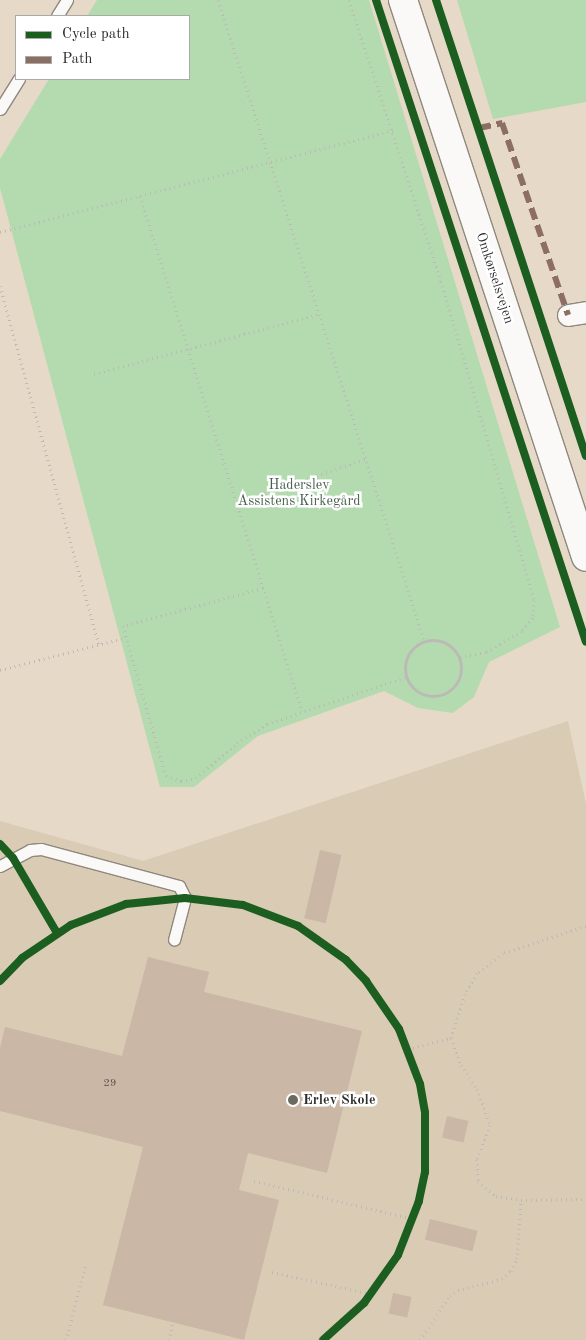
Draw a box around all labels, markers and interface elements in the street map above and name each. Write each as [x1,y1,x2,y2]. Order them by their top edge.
legend [15,15,190,80]
text: Cycle path [62,27,130,42]
text: Path [62,52,92,67]
street label: Omkørselsvejen [472,230,518,326]
park label: Haderslev Assistens Kirkegård [238,477,360,510]
house number: 29 [104,1077,116,1091]
place label: Erlev Skole [303,1092,375,1108]
marker: Erlev Skole [287,1094,299,1106]

